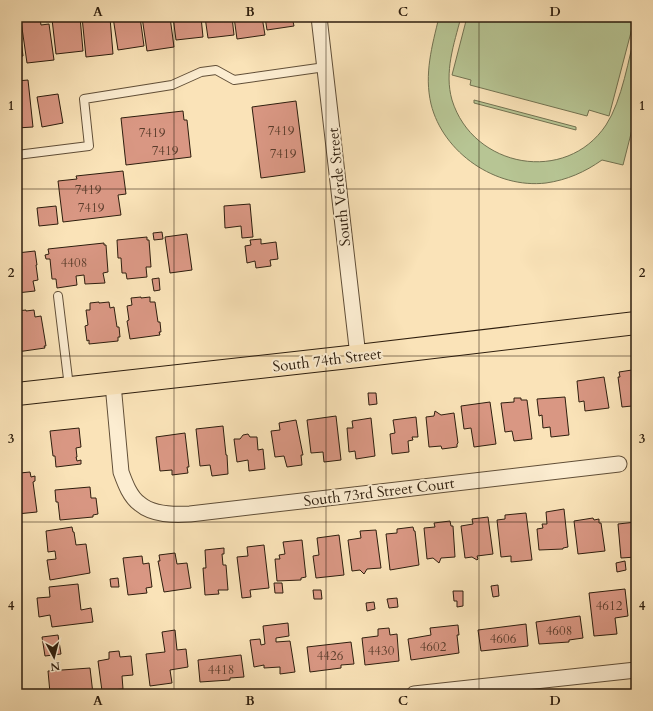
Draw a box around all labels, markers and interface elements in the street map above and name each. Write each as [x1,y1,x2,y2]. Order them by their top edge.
text: A [93,3,103,21]
text: B [245,3,255,21]
text: C [398,3,408,21]
text: D [549,3,561,21]
text: 1 [8,97,14,115]
text: 1 [639,97,645,115]
house number: 7419 [268,122,295,140]
house number: 7419 [139,124,166,142]
street label: South Verde Street [323,126,355,247]
house number: 7419 [152,142,179,160]
house number: 7419 [270,145,297,163]
house number: 7419 [75,181,102,199]
house number: 7419 [78,199,105,217]
house number: 4408 [61,254,87,272]
text: 2 [8,264,15,282]
text: 2 [639,264,646,282]
street label: South 74th Street [272,343,383,377]
text: 3 [8,430,15,448]
text: 3 [639,430,646,448]
street label: South 73rd Street Court [302,473,456,511]
text: 4 [8,597,15,615]
house number: 4612 [596,597,623,615]
text: 4 [639,597,646,615]
house number: 4608 [546,622,572,640]
house number: 4606 [490,630,517,648]
north arrow [34,637,74,677]
house number: 4602 [420,638,447,656]
house number: 4430 [368,642,395,660]
house number: 4426 [317,647,344,665]
text: N [49,658,61,675]
house number: 4418 [208,661,234,679]
text: A [93,692,103,710]
text: B [245,692,255,710]
text: C [398,692,408,710]
text: D [549,692,561,710]

